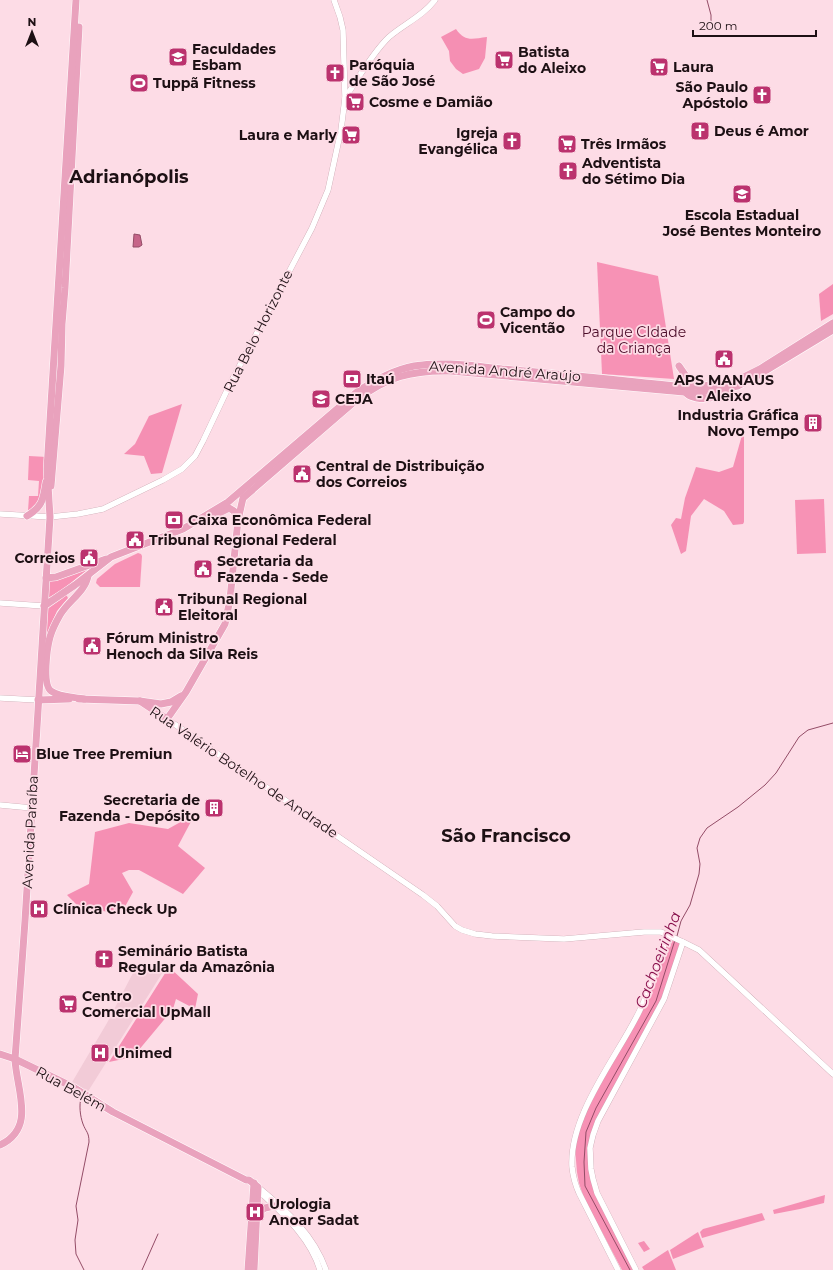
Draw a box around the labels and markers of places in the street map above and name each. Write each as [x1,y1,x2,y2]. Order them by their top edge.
place label: Faculdades Esbam [192,40,276,74]
place label: Batista do Aleixo [518,43,586,77]
school or university icon: Faculdades Esbam [167,46,189,68]
supermarket icon: Batista do Aleixo [493,49,515,71]
place label: Paróquia de São José [349,56,435,90]
supermarket icon: Laura [648,56,670,78]
place label: Laura [673,58,714,76]
church icon: Paróquia de São José [324,62,346,84]
sports icon: Tuppã Fitness [128,72,150,94]
place label: Tuppã Fitness [153,74,256,92]
place label: São Paulo Apóstolo [676,78,748,112]
church icon: São Paulo Apóstolo [751,84,773,106]
supermarket icon: Cosme e Damião [344,91,366,113]
place label: Cosme e Damião [369,93,493,111]
church icon: Deus é Amor [689,120,711,142]
place label: Deus é Amor [714,122,809,140]
supermarket icon: Laura e Marly [340,124,362,146]
place label: Igreja Evangélica [418,124,498,158]
place label: Laura e Marly [239,126,338,144]
church icon: Igreja Evangélica [501,130,523,152]
supermarket icon: Três Irmãos [556,133,578,155]
place label: Três Irmãos [581,135,667,153]
place label: Adventista do Sétimo Dia [581,154,685,188]
church icon: Adventista do Sétimo Dia [557,160,579,182]
school or university icon: Escola Estadual José Bentes Monteiro [731,183,753,205]
place label: Escola Estadual José Bentes Monteiro [662,206,821,240]
place label: Campo do Vicentão [499,303,575,337]
sports icon: Campo do Vicentão [475,309,497,331]
public building icon: APS MANAUS - Aleixo [713,348,735,370]
bank icon: Itaú [341,368,363,390]
place label: Itaú [366,370,395,388]
place label: APS MANAUS - Aleixo [673,371,774,405]
school or university icon: CEJA [310,388,332,410]
place label: CEJA [335,390,373,408]
place label: Industria Gráfica Novo Tempo [678,406,799,440]
building icon: Industria Gráfica Novo Tempo [802,412,824,434]
place label: Central de Distribuição dos Correios [316,457,484,491]
public building icon: Central de Distribuição dos Correios [291,463,313,485]
bank icon: Caixa Econômica Federal [163,509,185,531]
place label: Caixa Econômica Federal [188,511,372,529]
public building icon: Tribunal Regional Federal [124,529,146,551]
place label: Tribunal Regional Federal [149,531,337,549]
public building icon: Correios [78,547,100,569]
place label: Correios [14,549,76,567]
place label: Secretaria da Fazenda - Sede [217,552,329,586]
public building icon: Secretaria da Fazenda - Sede [192,558,214,580]
place label: Tribunal Regional Eleitoral [178,590,307,624]
public building icon: Tribunal Regional Eleitoral [153,596,175,618]
place label: Fórum Ministro Henoch da Silva Reis [106,629,259,663]
public building icon: Fórum Ministro Henoch da Silva Reis [81,635,103,657]
hotel icon: Blue Tree Premiun [11,743,33,765]
place label: Blue Tree Premiun [36,745,172,763]
place label: Secretaria de Fazenda - Depósito [59,791,200,825]
building icon: Secretaria de Fazenda - Depósito [203,797,225,819]
hospital icon: Clínica Check Up [28,898,50,920]
place label: Clínica Check Up [53,900,177,918]
place label: Seminário Batista Regular da Amazônia [118,942,275,976]
church icon: Seminário Batista Regular da Amazônia [93,948,115,970]
place label: Centro Comercial UpMall [82,987,211,1021]
supermarket icon: Centro Comercial UpMall [57,993,79,1015]
hospital icon: Unimed [89,1042,111,1064]
place label: Unimed [114,1044,172,1062]
place label: Urologia Anoar Sadat [268,1195,359,1229]
hospital icon: Urologia Anoar Sadat [244,1201,266,1223]

